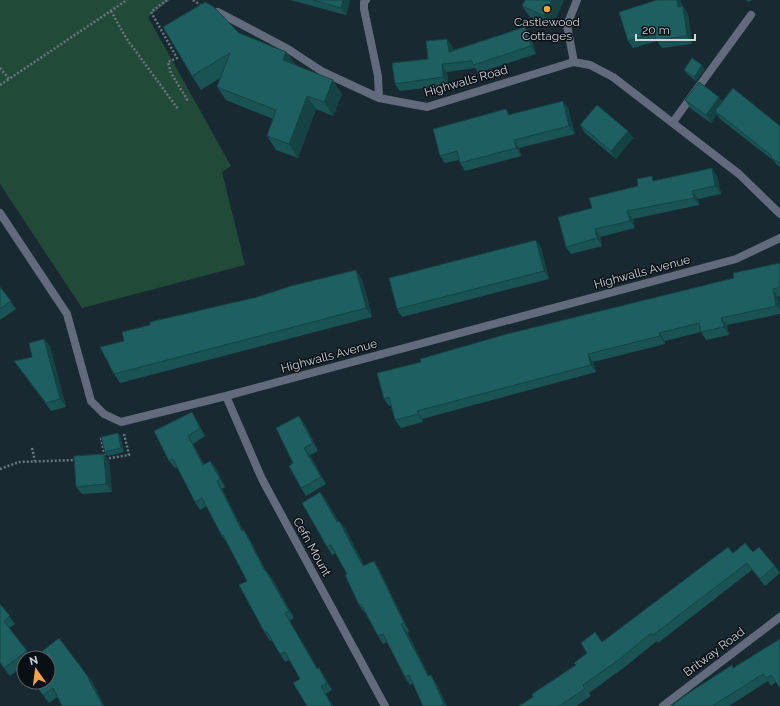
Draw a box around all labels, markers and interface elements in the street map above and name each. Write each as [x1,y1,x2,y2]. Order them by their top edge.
marker: Castlewood Cottages [542,4,552,14]
place label: Castlewood Cottages [514,15,580,43]
scale bar [636,16,695,42]
text: 20 m [642,23,670,37]
street label: Highwalls Road [423,62,509,100]
street label: Highwalls Avenue [592,252,692,292]
street label: Highwalls Avenue [279,336,379,376]
street label: Cefn Mount [290,515,334,579]
street label: Britway Road [681,624,747,680]
north arrow [16,650,56,690]
text: N [28,653,39,668]

